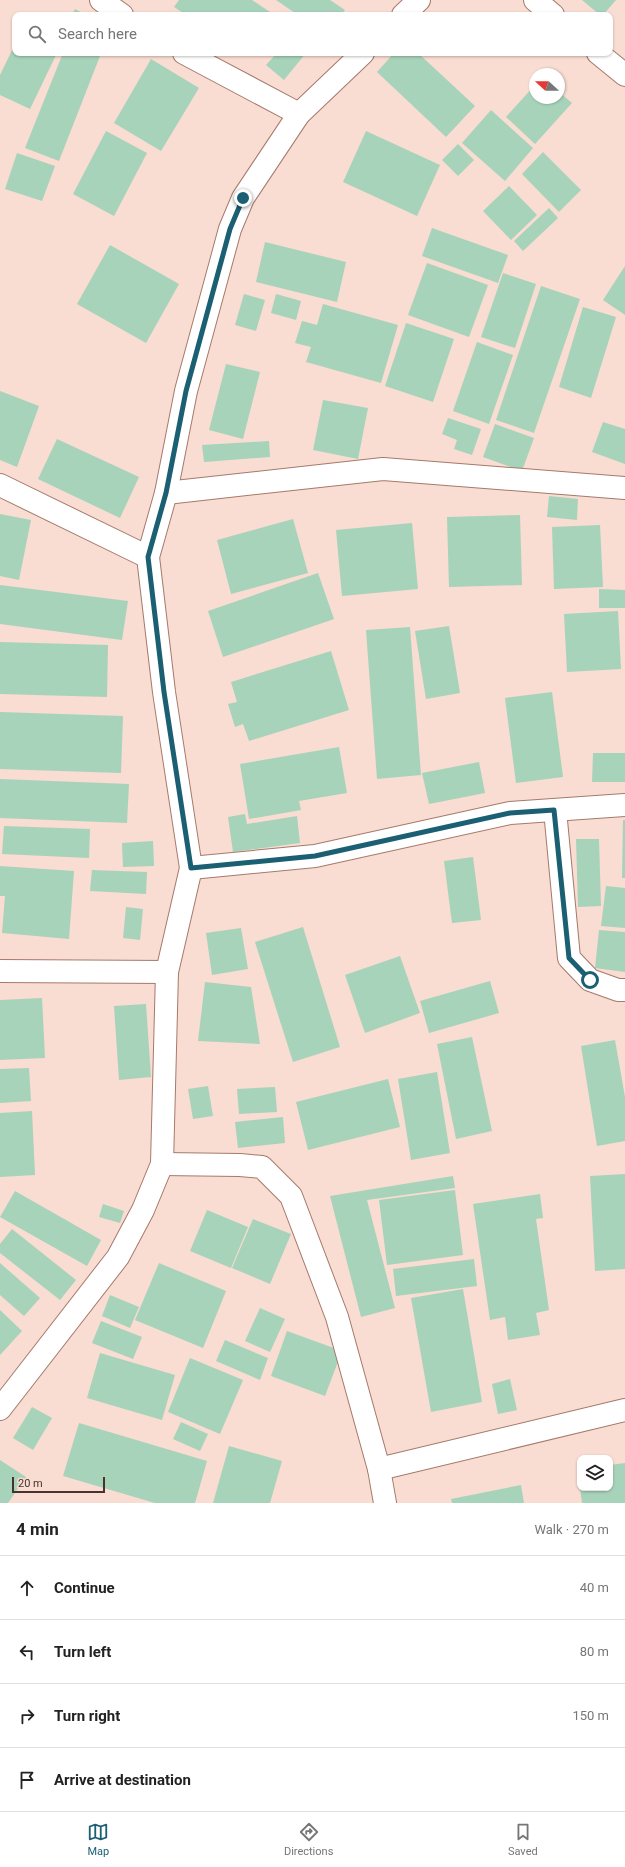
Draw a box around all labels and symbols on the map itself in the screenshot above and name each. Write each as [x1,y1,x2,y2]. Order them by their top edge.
north arrow [529,68,565,104]
route end [234,189,252,207]
route start [581,971,599,989]
scale bar [12,1475,105,1494]

